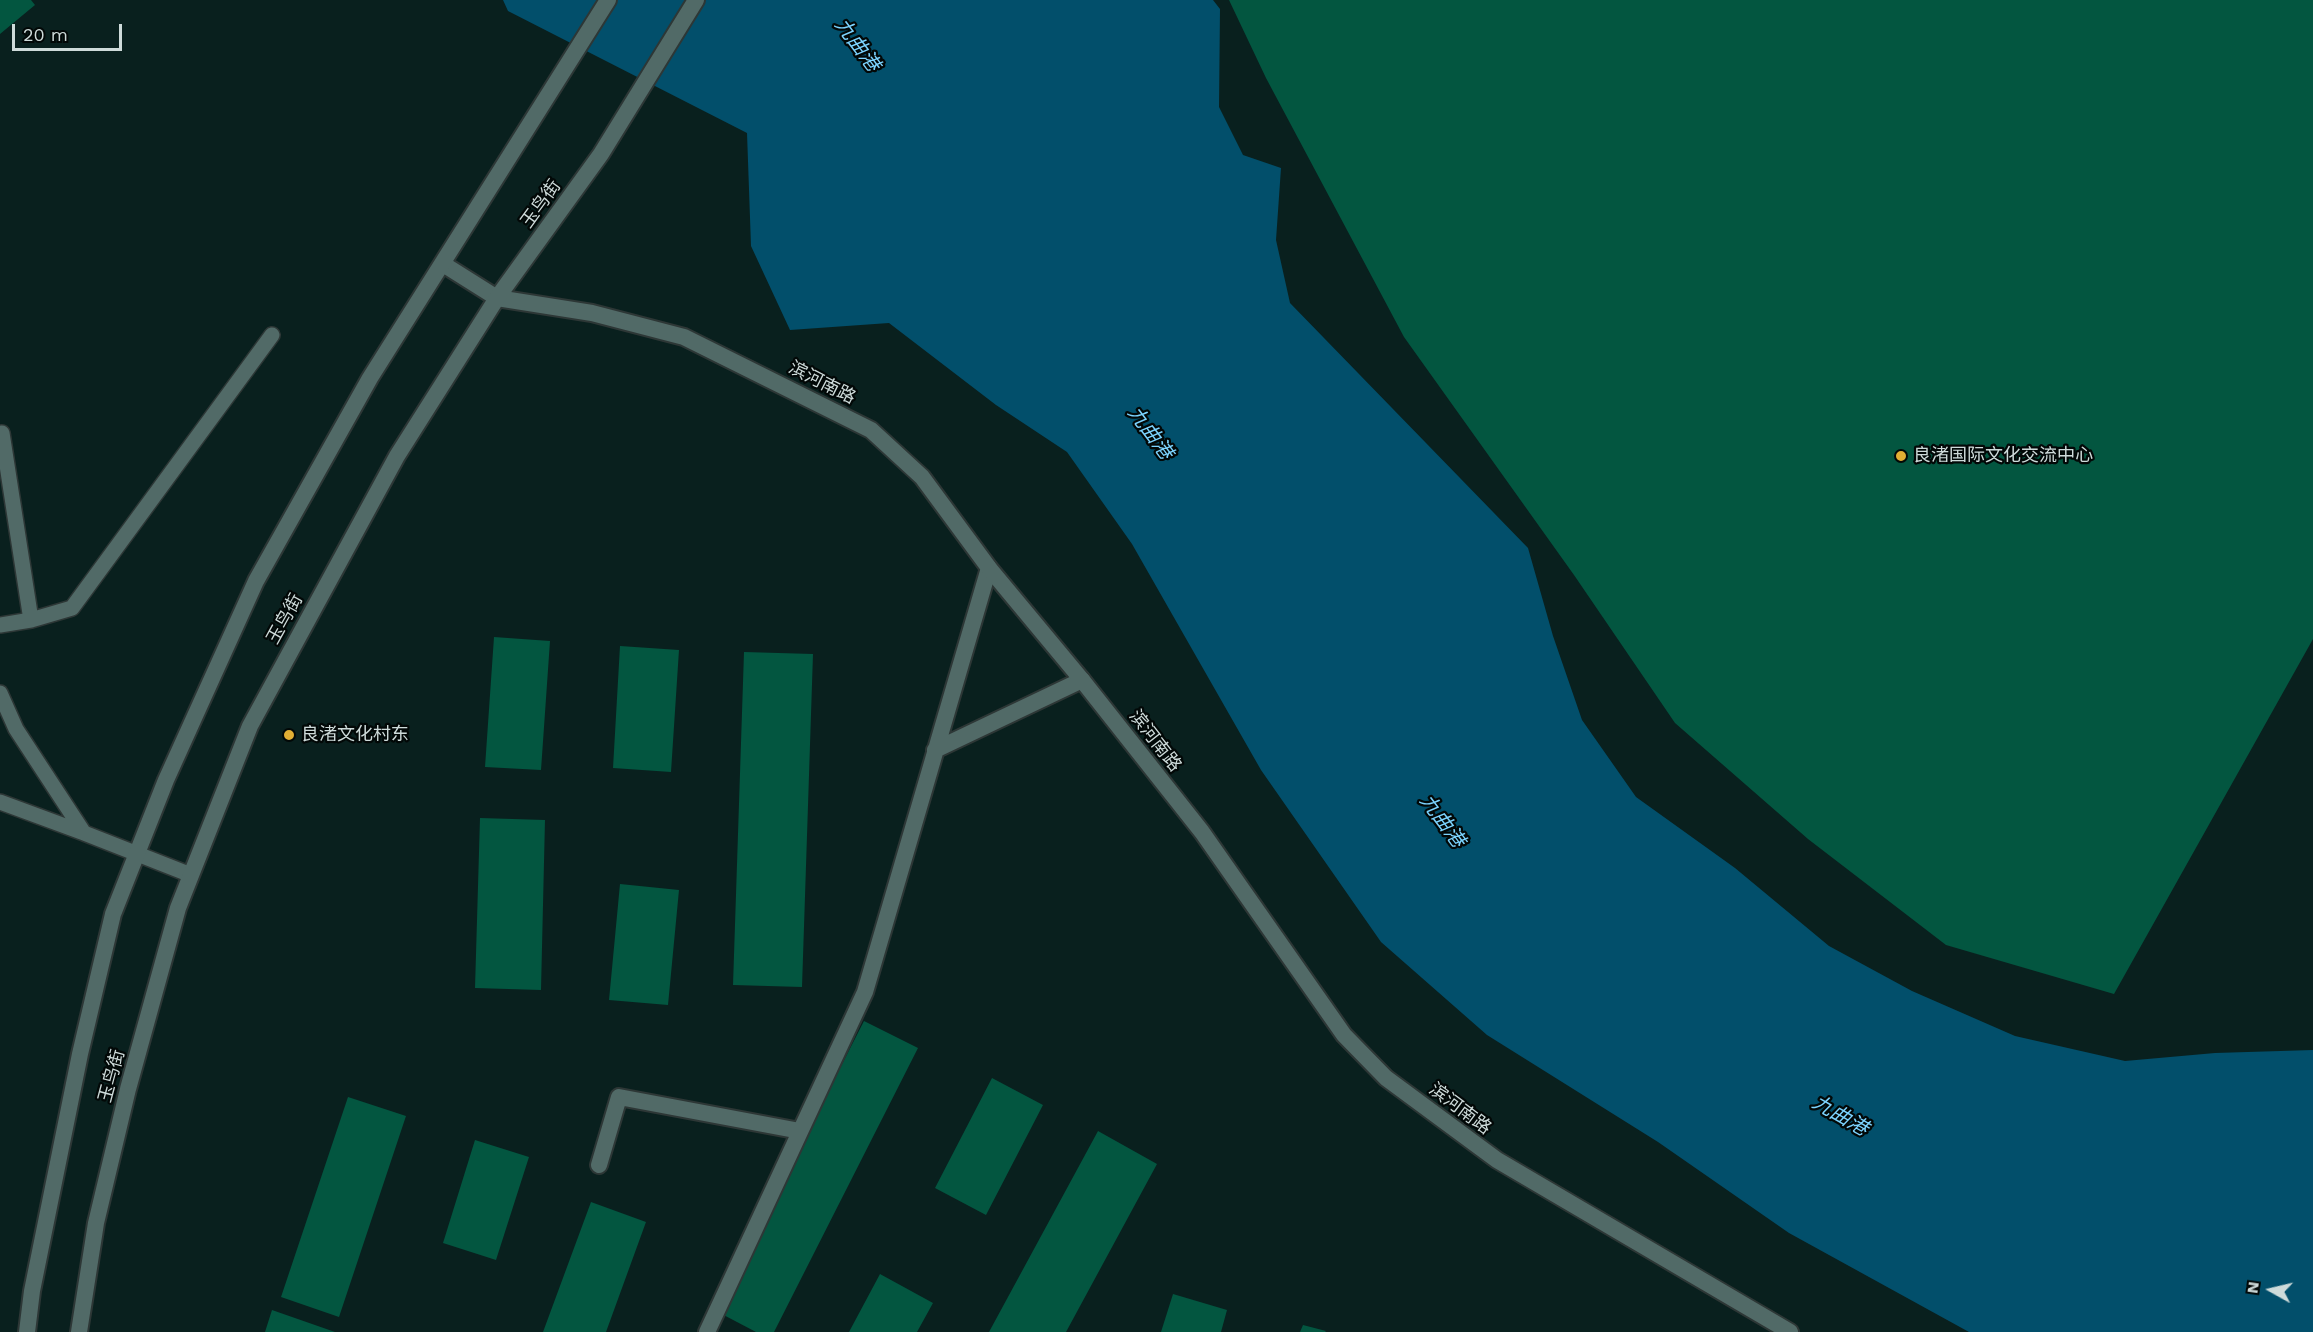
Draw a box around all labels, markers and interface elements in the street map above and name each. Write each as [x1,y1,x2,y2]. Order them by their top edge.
scale bar [15,12,124,50]
water label: 九曲港 [829,14,885,76]
text: 20 m [23,24,68,45]
street label: 玉鸟街 [516,176,566,232]
street label: 滨河南路 [785,357,859,409]
water label: 九曲港 [1122,402,1178,464]
place label: 良渚国际文化交流中心 [1913,445,2093,467]
marker: 良渚国际文化交流中心 [1894,449,1908,463]
street label: 玉鸟街 [262,590,308,648]
street label: 滨河南路 [1124,706,1186,776]
place label: 良渚文化村东 [301,724,409,746]
marker: 良渚文化村东 [282,728,296,742]
water label: 九曲港 [1414,790,1470,852]
street label: 玉鸟街 [95,1047,129,1105]
street label: 滨河南路 [1425,1079,1495,1139]
water label: 九曲港 [1808,1091,1872,1141]
north arrow [2241,1260,2301,1320]
text: N [2242,1280,2263,1295]

